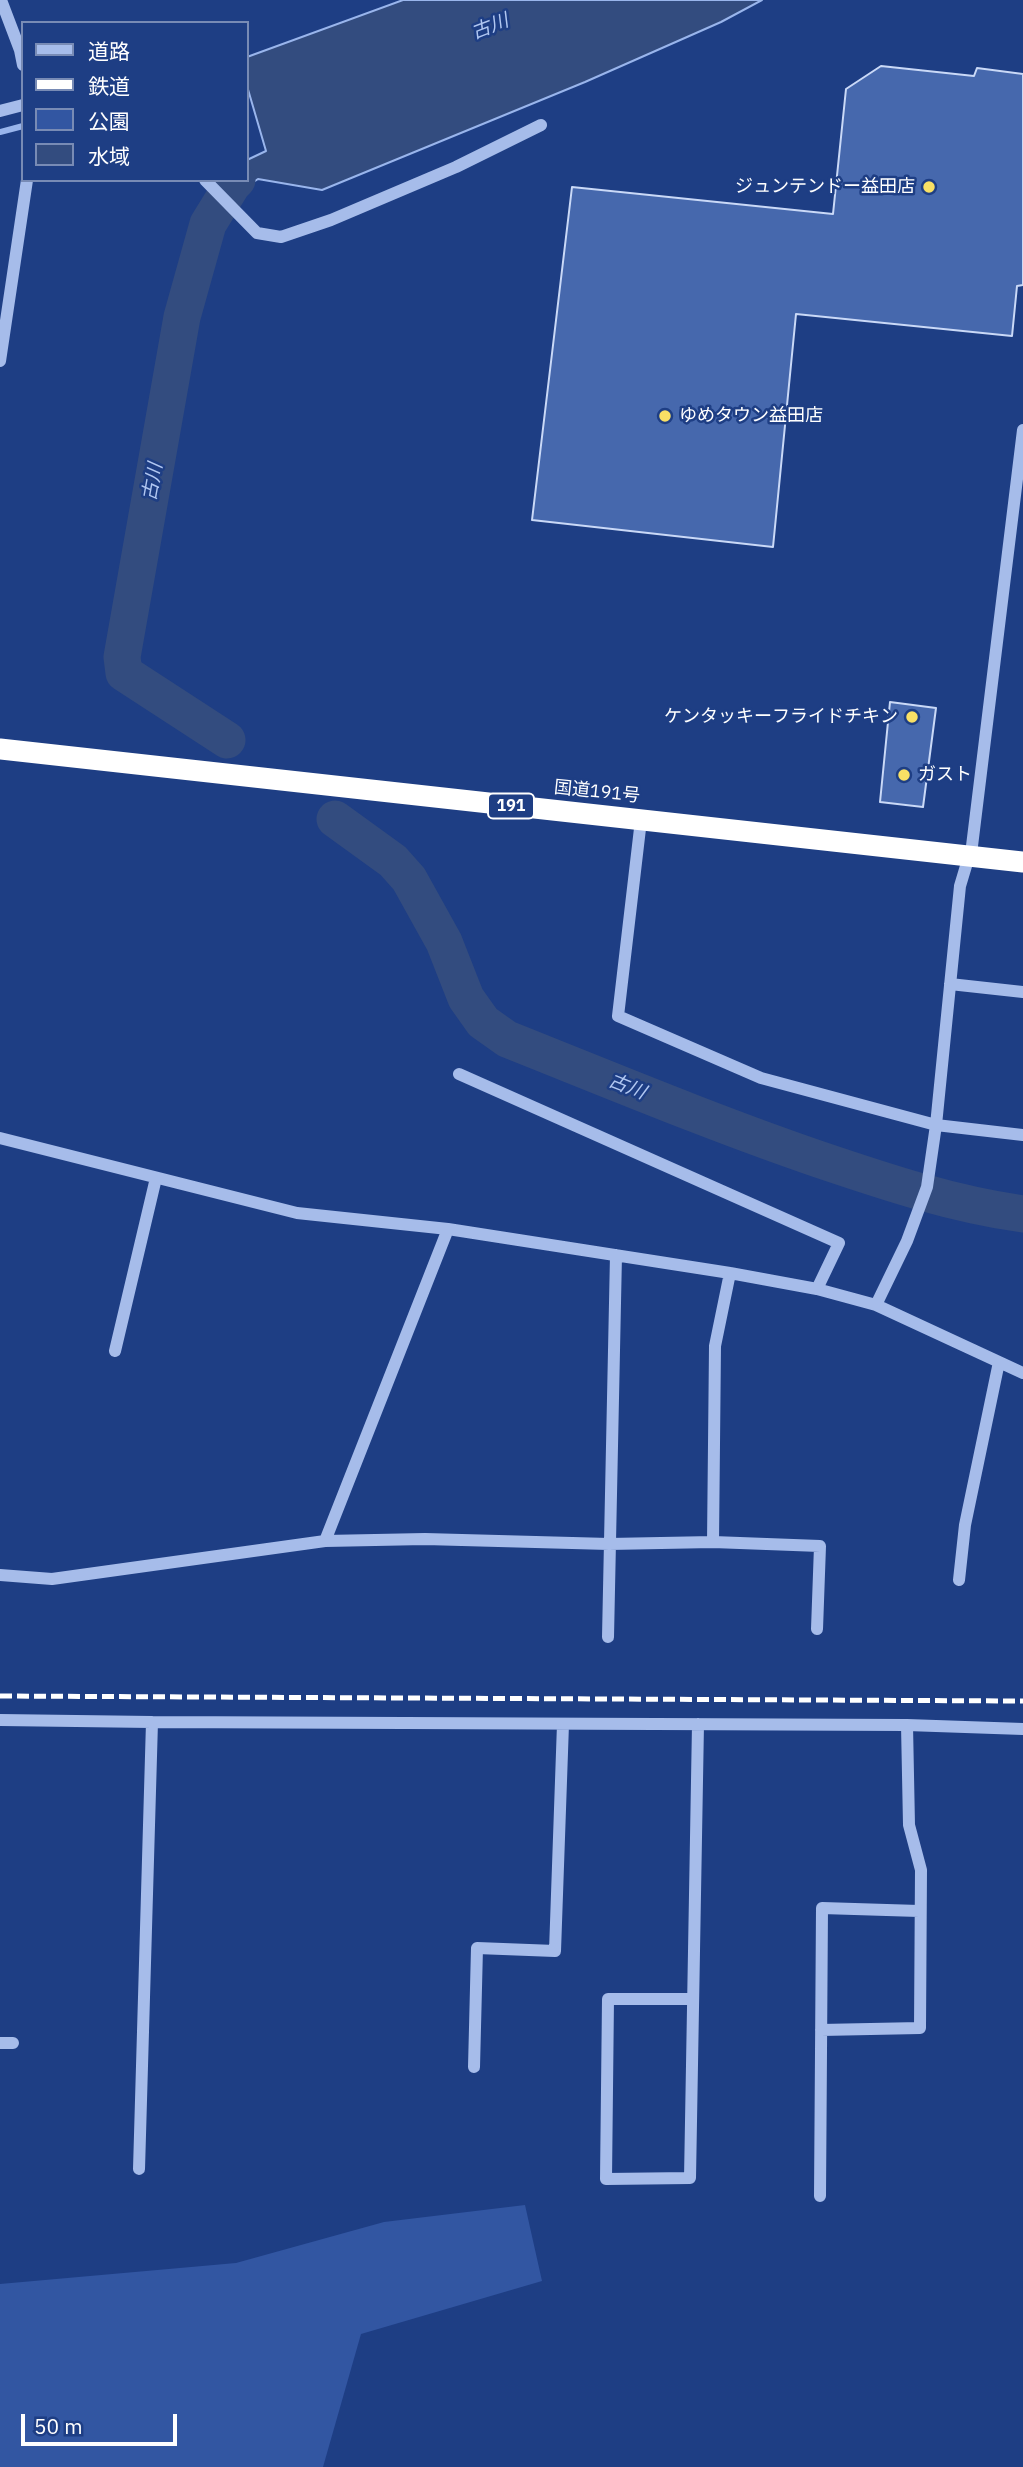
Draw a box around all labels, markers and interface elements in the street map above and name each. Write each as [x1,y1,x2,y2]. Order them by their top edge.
water label: 古川 [468,10,512,44]
legend [21,21,248,182]
text: 道路 [88,37,130,65]
text: 鉄道 [88,72,130,100]
text: 公園 [88,107,130,135]
text: 水域 [88,142,130,170]
place label: ジュンテンドー益田店 [735,176,915,198]
marker: ジュンテンドー益田店 [921,179,937,195]
place label: ゆめタウン益田店 [679,405,823,427]
marker: ゆめタウン益田店 [657,408,673,424]
water label: 古川 [138,461,168,503]
place label: ケンタッキーフライドチキン [664,706,898,728]
marker: ケンタッキーフライドチキン [904,709,920,725]
place label: ガスト [918,764,972,786]
marker: ガスト [896,767,912,783]
street label: 国道191号 [553,777,641,807]
road number: 191 [488,793,534,818]
water label: 古川 [605,1069,649,1105]
scale bar [24,2400,180,2444]
text: 50 m [34,2412,83,2440]

